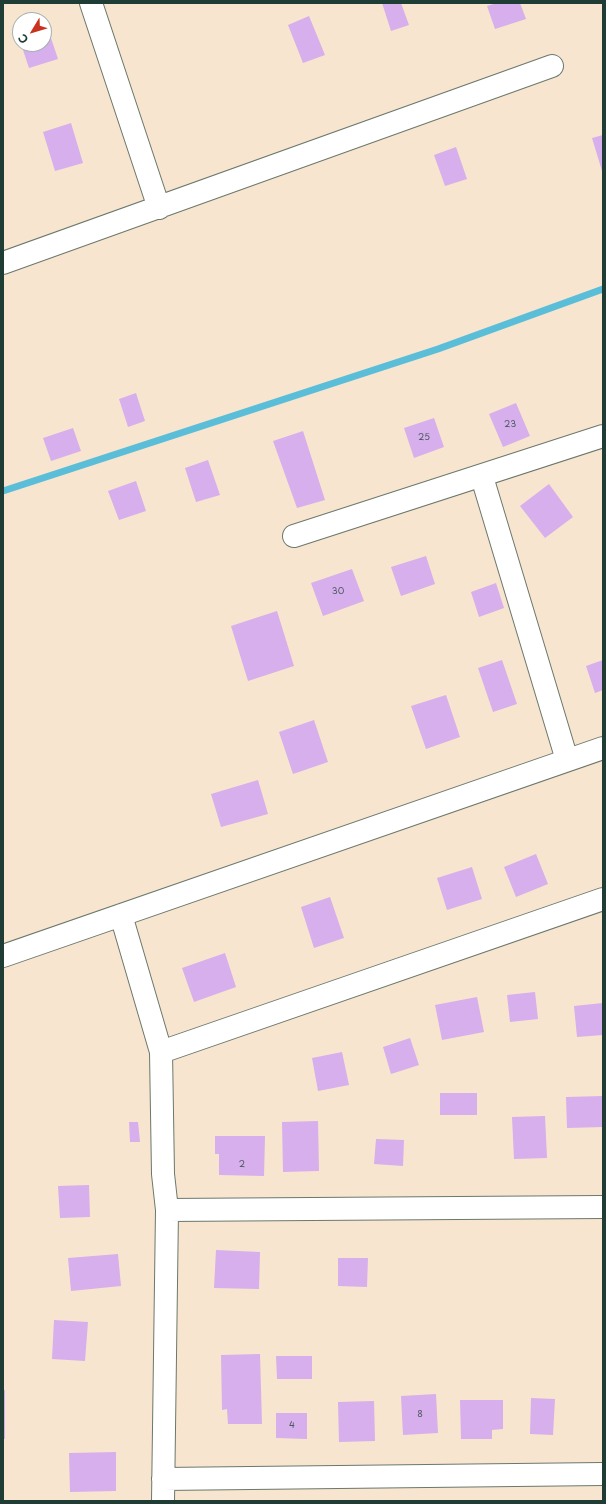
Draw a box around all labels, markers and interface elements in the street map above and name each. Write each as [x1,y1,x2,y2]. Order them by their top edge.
north arrow [12,12,52,52]
text: С [14,31,32,48]
house number: 23 [504,420,516,430]
house number: 25 [418,433,430,443]
house number: 30 [332,587,344,597]
house number: 2 [239,1160,245,1170]
house number: 8 [417,1410,423,1420]
house number: 4 [289,1421,295,1431]

